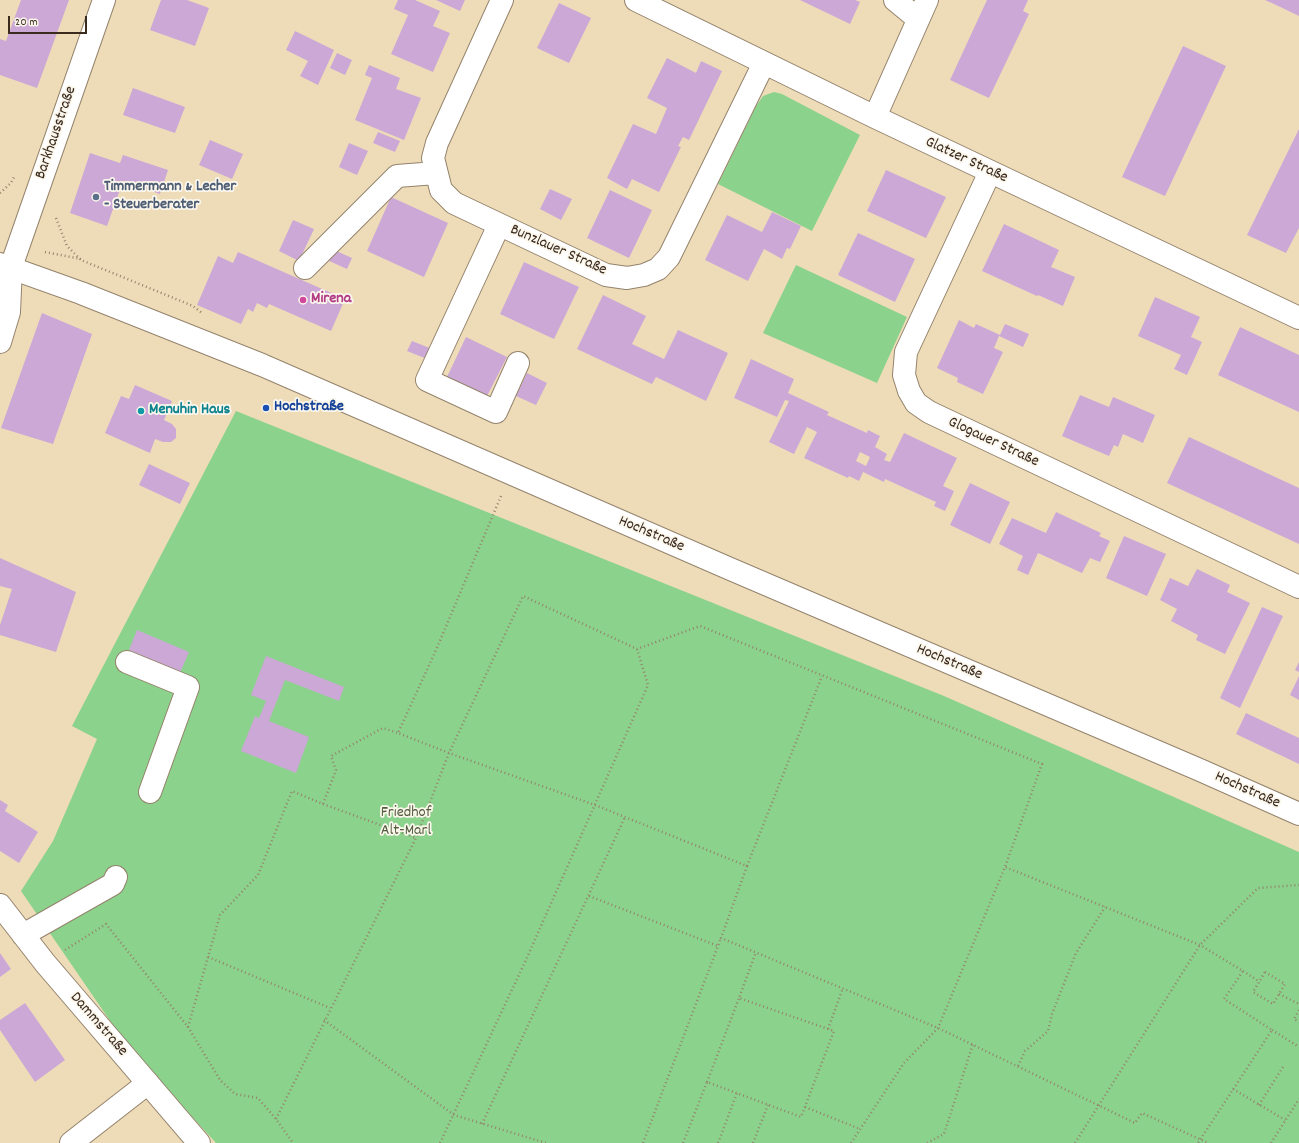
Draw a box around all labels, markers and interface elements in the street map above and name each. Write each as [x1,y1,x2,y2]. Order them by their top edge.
scale bar [10,8,89,34]
text: 20 m [15,14,38,31]
street label: Barkhausstraße [32,84,82,182]
street label: Glatzer Straße [922,133,1010,189]
place label: Timmermann & Lecher - Steuerberater [104,178,236,216]
marker: Timmermann & Lecher - Steuerberater [91,192,101,202]
street label: Bunzlauer Straße [507,221,609,281]
place label: Mirena [311,290,351,310]
marker: Mirena [298,295,308,305]
place label: Hochstraße [274,398,344,418]
place label: Menuhin Haus [149,401,230,421]
marker: Hochstraße [261,403,271,413]
marker: Menuhin Haus [136,406,146,416]
street label: Glogauer Straße [944,414,1042,472]
street label: Hochstraße [615,513,687,557]
street label: Hochstraße [913,641,985,685]
street label: Hochstraße [1211,768,1283,814]
park label: Friedhof Alt-Marl [381,804,431,842]
street label: Dammstraße [65,989,131,1061]

